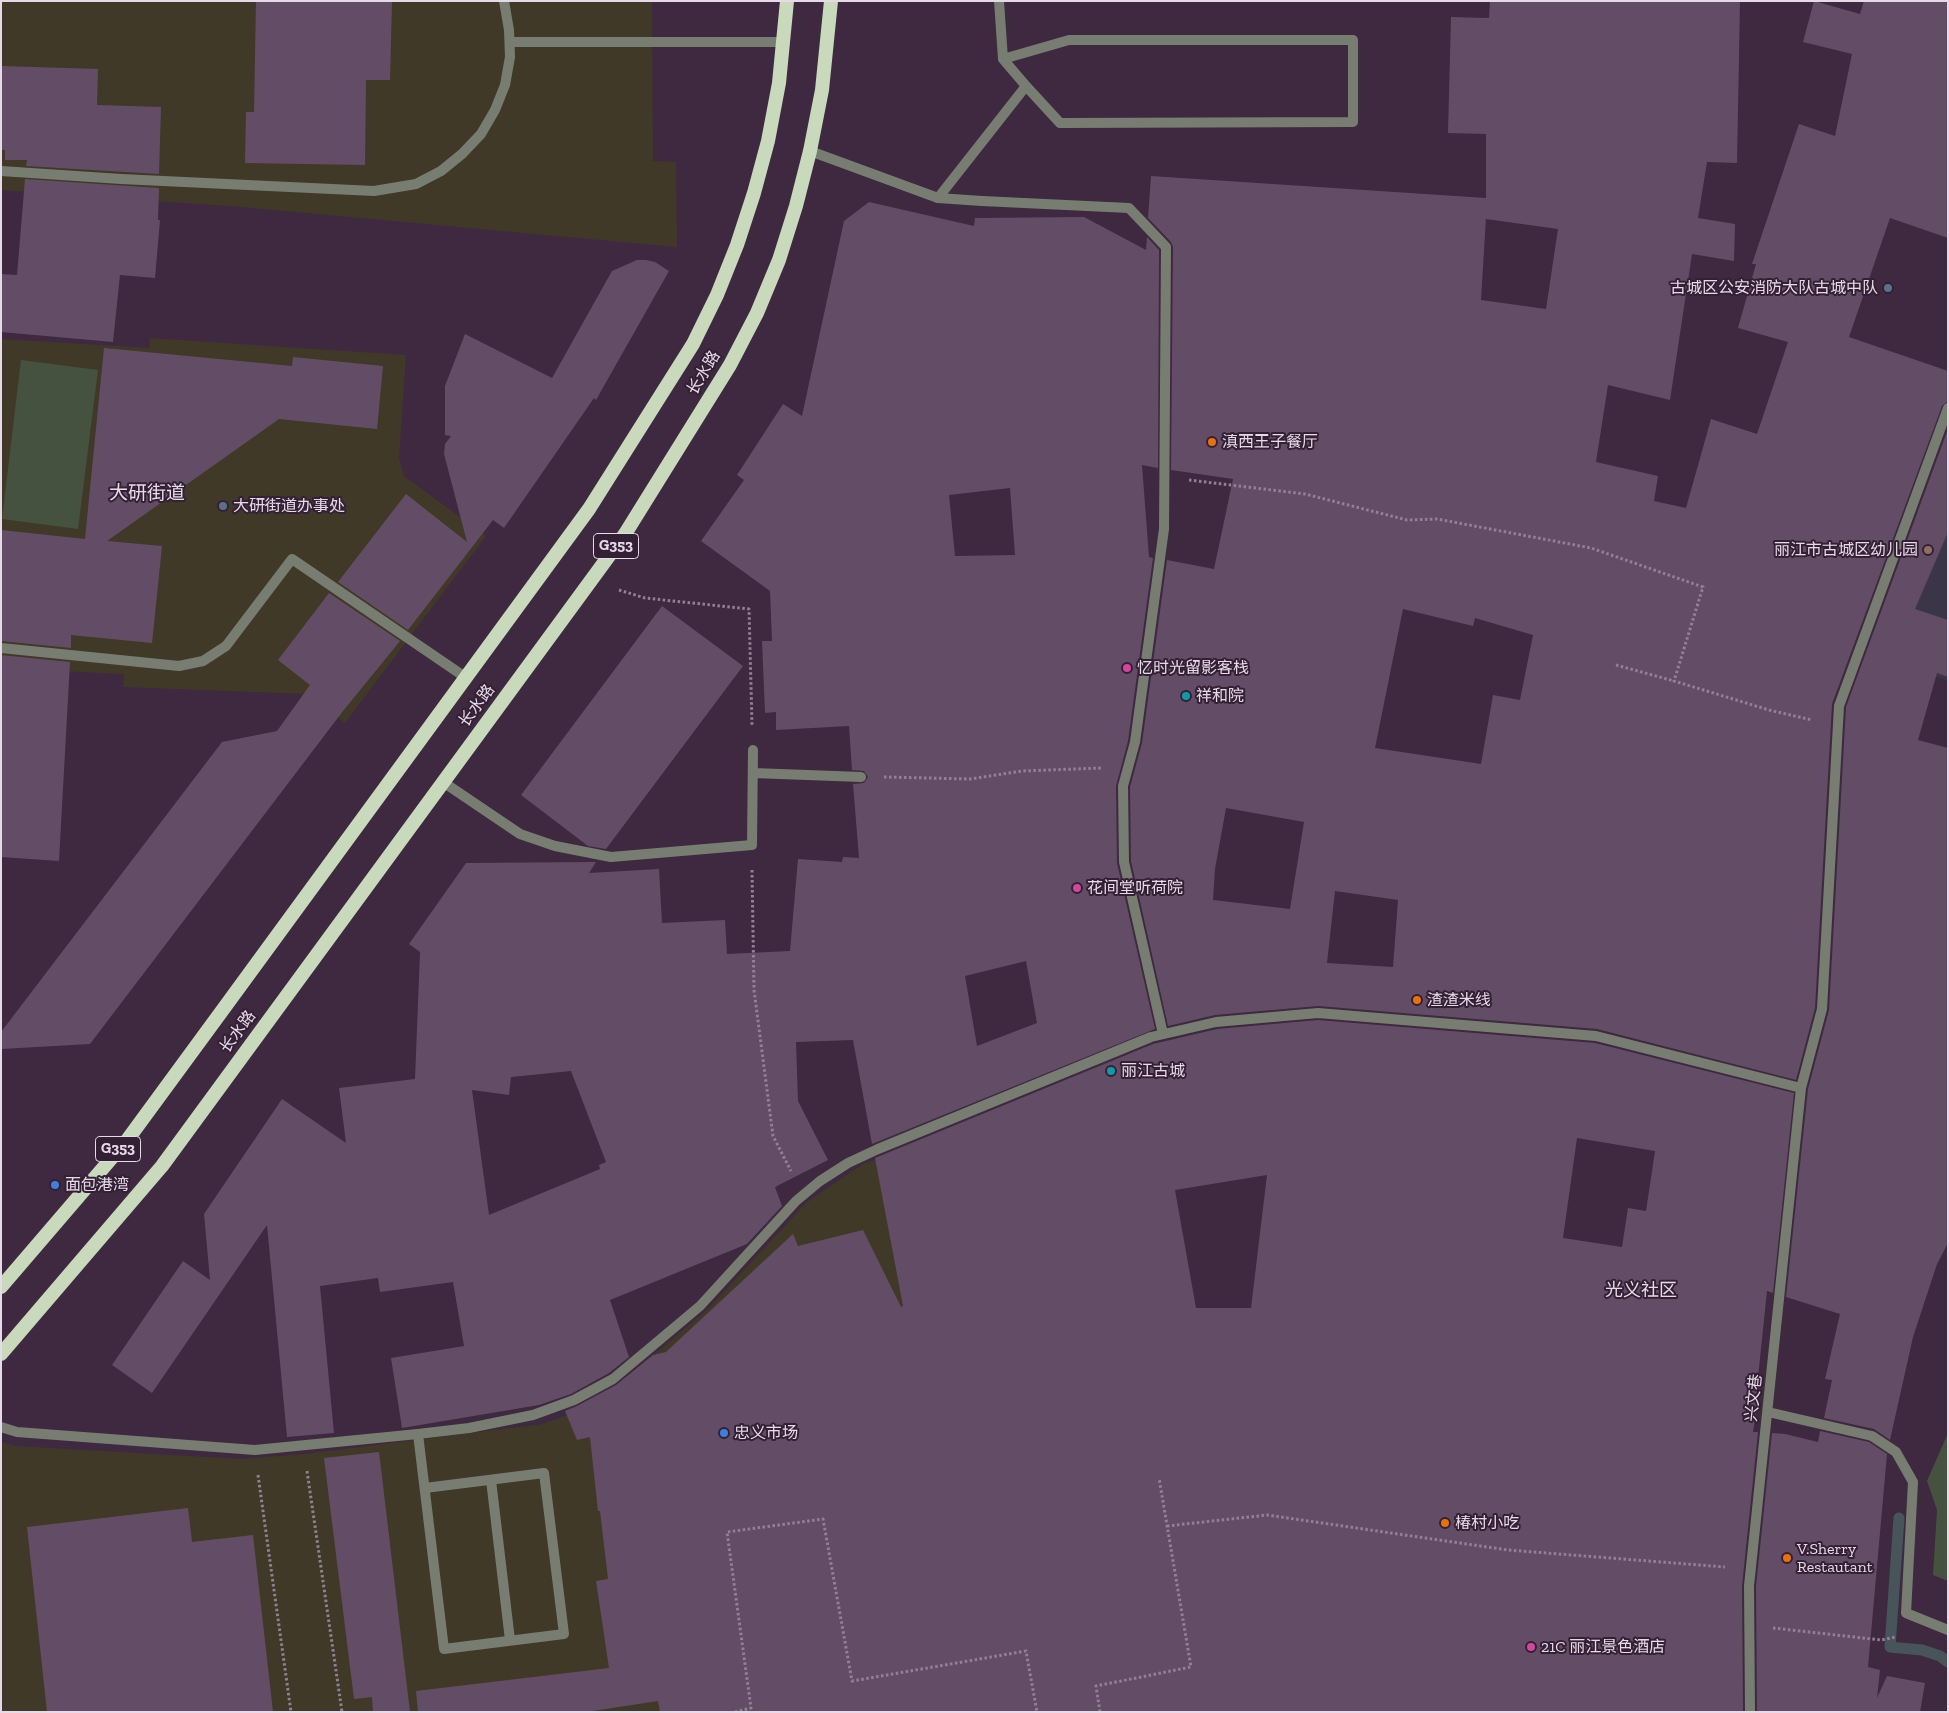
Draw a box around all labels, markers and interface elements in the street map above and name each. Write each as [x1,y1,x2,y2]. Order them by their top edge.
place label: 古城区公安消防大队古城中队 [1670,278,1878,298]
marker: 古城区公安消防大队古城中队 [1882,282,1894,294]
street label: 长水路 [683,347,725,399]
place label: 滇西王子餐厅 [1222,432,1318,452]
marker: 滇西王子餐厅 [1206,436,1218,448]
district label: 大研街道 [109,483,185,505]
place label: 大研街道办事处 [233,496,345,516]
marker: 大研街道办事处 [217,500,229,512]
road number: G353 [594,534,638,558]
place label: 丽江市古城区幼儿园 [1774,540,1918,560]
marker: 丽江市古城区幼儿园 [1922,544,1934,556]
place label: 忆时光留影客栈 [1137,658,1249,678]
marker: 忆时光留影客栈 [1121,662,1133,674]
street label: 长水路 [455,681,499,731]
place label: 祥和院 [1196,686,1244,706]
marker: 祥和院 [1180,690,1192,702]
place label: 花间堂听荷院 [1087,878,1183,898]
marker: 花间堂听荷院 [1071,882,1083,894]
place label: 渣渣米线 [1427,990,1491,1010]
marker: 渣渣米线 [1411,994,1423,1006]
street label: 长水路 [216,1007,260,1057]
place label: 丽江古城 [1121,1061,1185,1081]
marker: 丽江古城 [1105,1065,1117,1077]
road number: G353 [96,1136,140,1162]
place label: 面包港湾 [65,1175,129,1195]
marker: 面包港湾 [49,1179,61,1191]
district label: 光义社区 [1605,1280,1677,1302]
street label: 兴文巷 [1742,1373,1766,1423]
place label: 忠义市场 [734,1423,798,1443]
marker: 忠义市场 [718,1427,730,1439]
place label: 椿村小吃 [1455,1513,1519,1533]
marker: 椿村小吃 [1439,1517,1451,1529]
place label: V.Sherry Restautant [1797,1539,1873,1577]
marker: V.Sherry Restautant [1781,1552,1793,1564]
place label: 21C 丽江景色酒店 [1541,1637,1665,1657]
marker: 21C 丽江景色酒店 [1525,1641,1537,1653]

